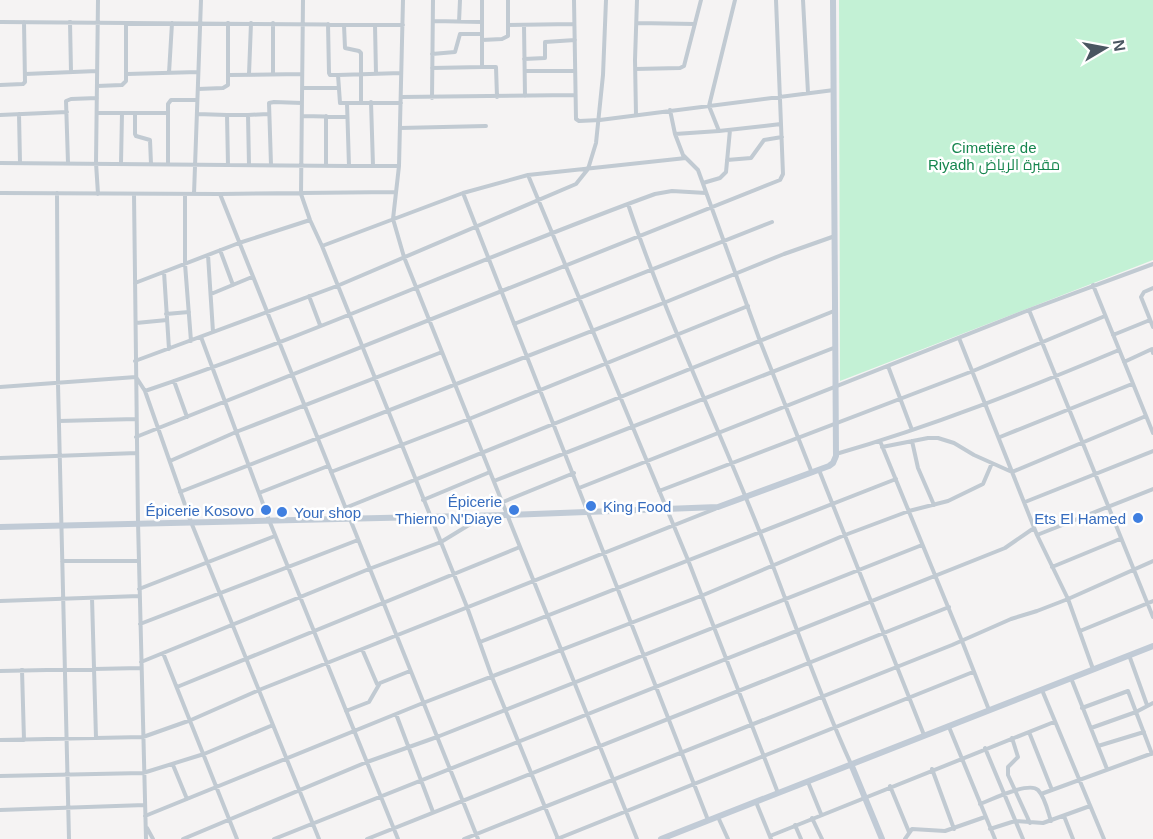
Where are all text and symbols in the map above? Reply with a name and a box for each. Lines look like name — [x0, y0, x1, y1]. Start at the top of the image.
north arrow — [1075, 18, 1135, 78]
text: N — [1110, 38, 1129, 53]
park label: Cimetière de Riyadh مقبرة الرياض — [928, 139, 1060, 175]
place label: Épicerie Thierno N'Diaye — [395, 493, 502, 527]
place label: King Food — [603, 498, 671, 515]
marker: King Food — [584, 499, 598, 513]
place label: Épicerie Kosovo — [146, 502, 254, 519]
marker: Épicerie Kosovo — [259, 503, 273, 517]
marker: Épicerie Thierno N'Diaye — [507, 503, 521, 517]
place label: Your shop — [294, 504, 361, 521]
marker: Your shop — [275, 505, 289, 519]
place label: Ets El Hamed — [1034, 510, 1126, 527]
marker: Ets El Hamed — [1131, 511, 1145, 525]

